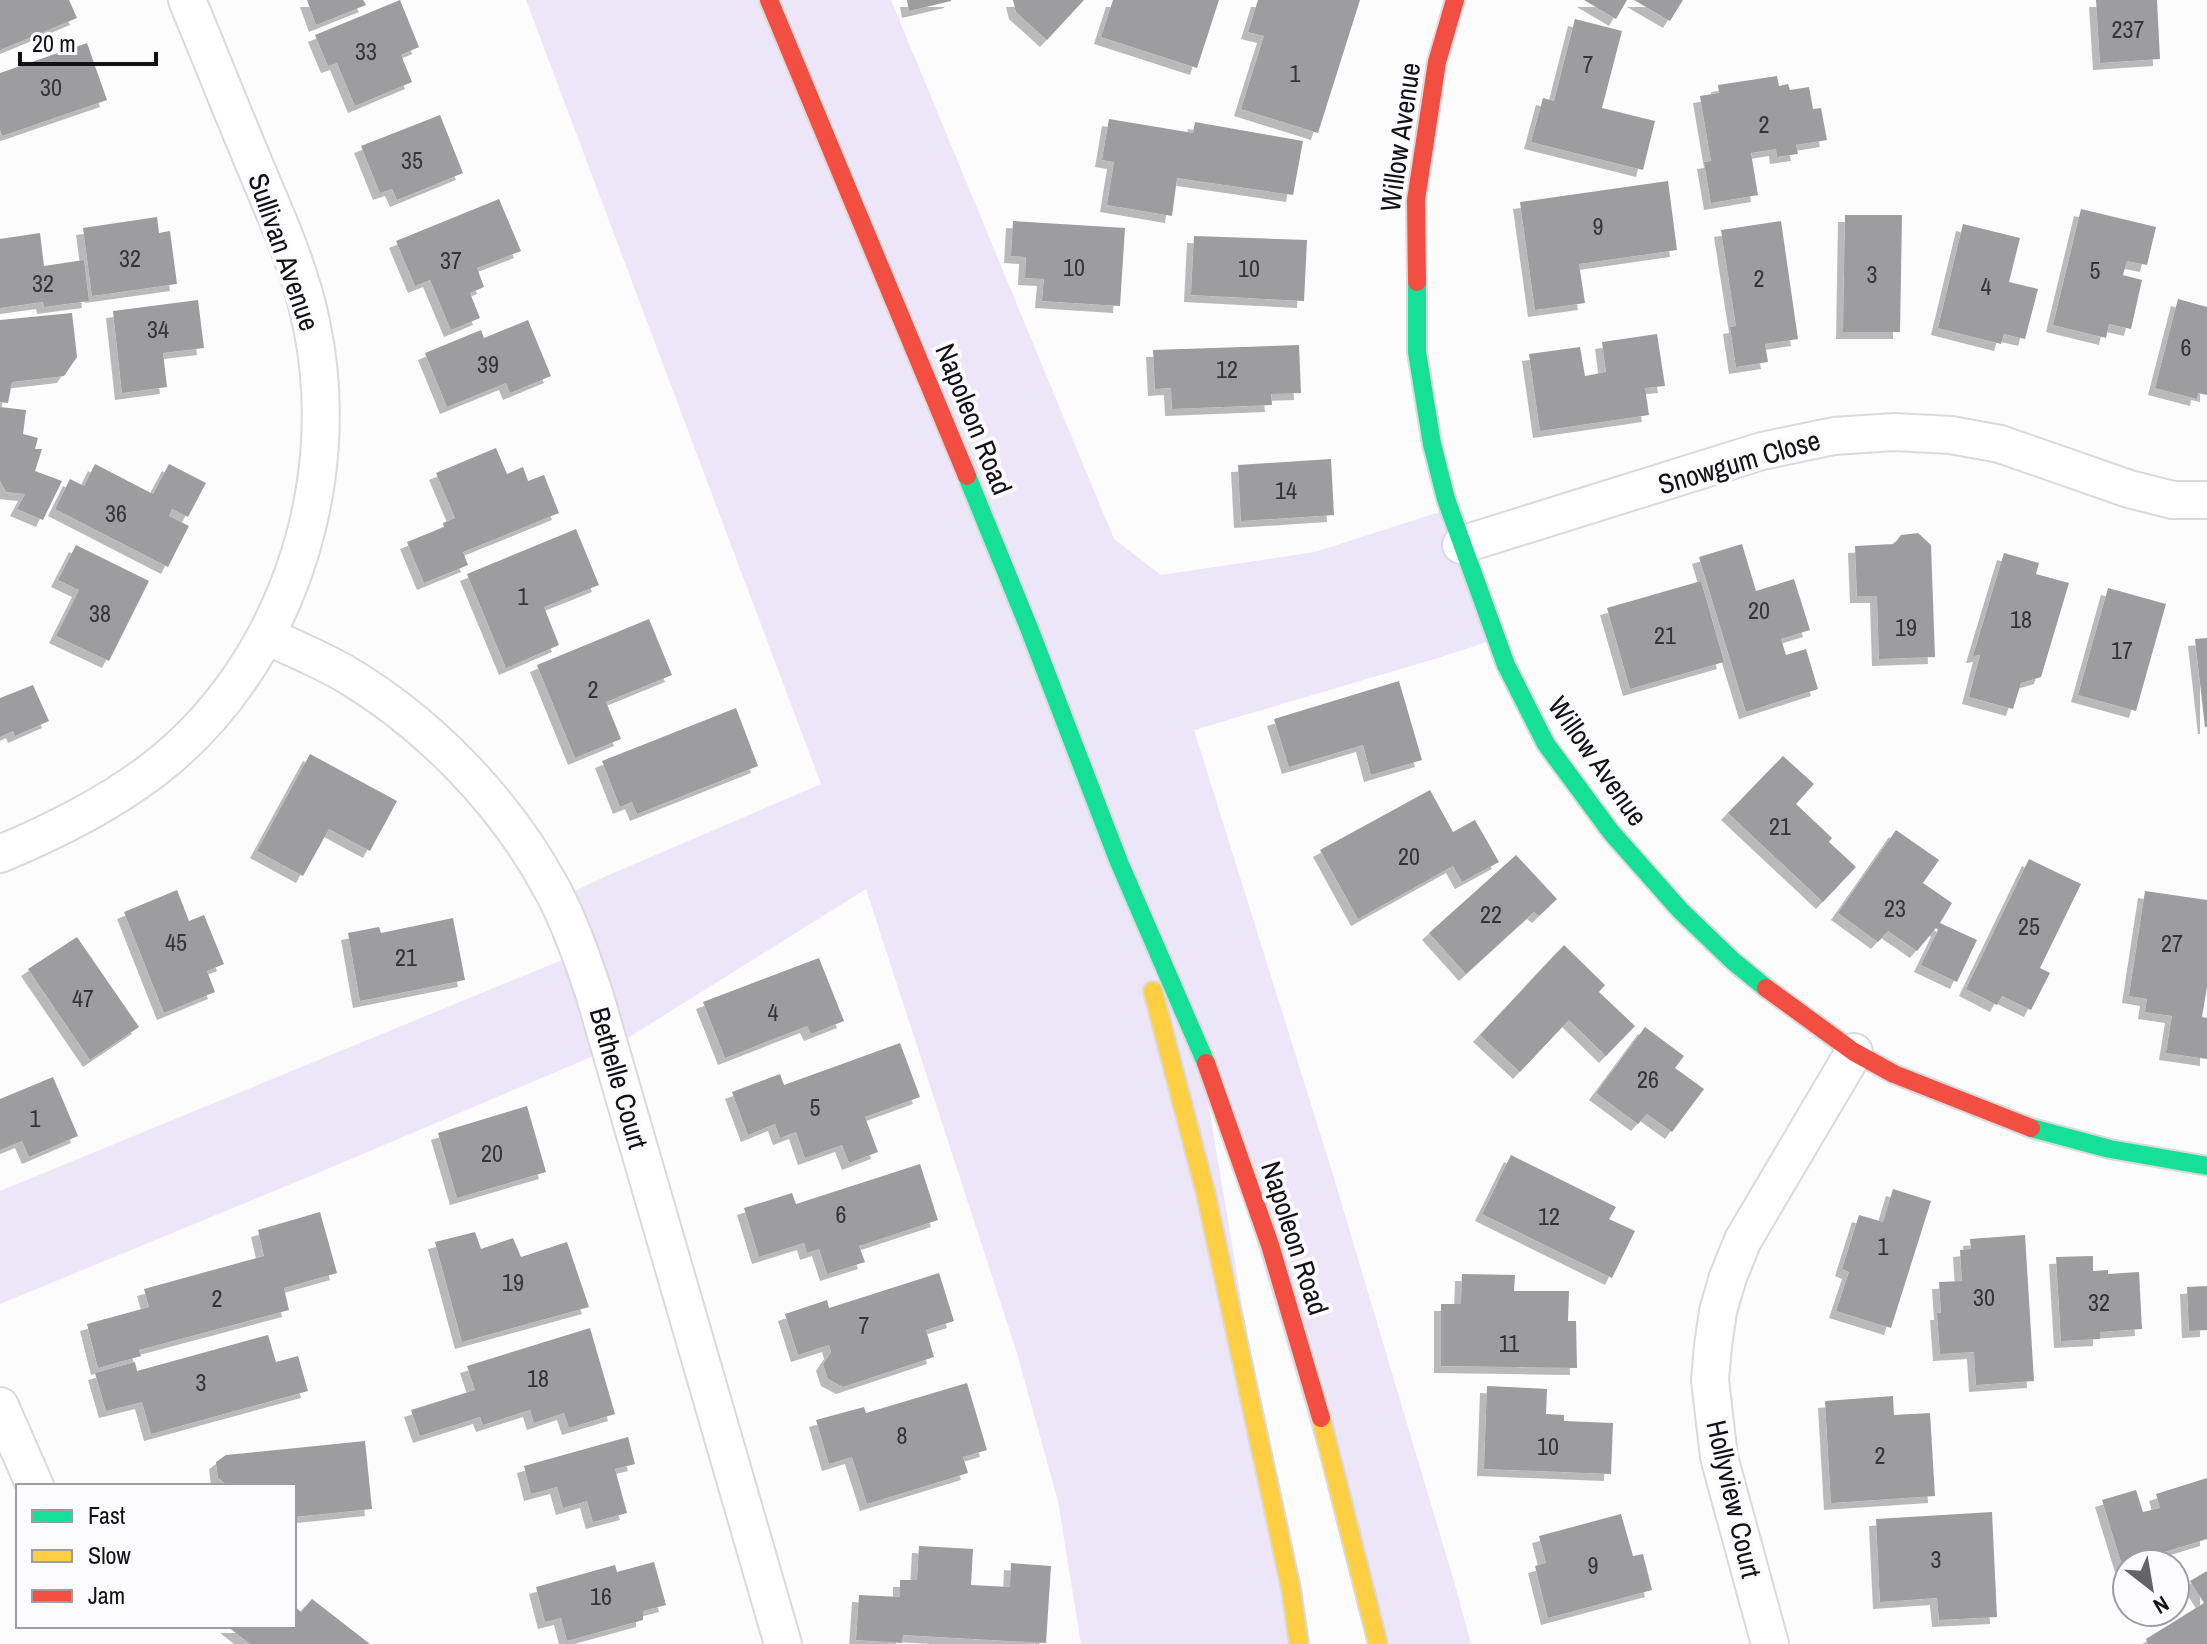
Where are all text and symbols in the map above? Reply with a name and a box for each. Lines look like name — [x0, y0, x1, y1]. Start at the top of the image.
house number: 237 — [2112, 13, 2144, 45]
scale bar — [20, 16, 156, 66]
text: 20 m — [32, 27, 76, 59]
house number: 33 — [355, 35, 377, 67]
house number: 7 — [1583, 48, 1594, 80]
house number: 1 — [1290, 57, 1301, 89]
street label: Willow Avenue — [1371, 60, 1429, 214]
house number: 30 — [40, 71, 62, 103]
house number: 2 — [1759, 108, 1769, 140]
house number: 35 — [401, 144, 423, 176]
street label: Sullivan Avenue — [239, 168, 329, 336]
house number: 9 — [1593, 210, 1603, 242]
house number: 32 — [119, 242, 141, 274]
house number: 37 — [440, 244, 462, 276]
house number: 10 — [1063, 251, 1085, 283]
house number: 10 — [1238, 252, 1260, 284]
house number: 5 — [2090, 254, 2101, 286]
house number: 3 — [1867, 258, 1877, 290]
house number: 2 — [1754, 262, 1764, 294]
house number: 32 — [32, 267, 54, 299]
house number: 4 — [1981, 270, 1992, 302]
house number: 34 — [147, 313, 169, 345]
house number: 6 — [2181, 331, 2191, 363]
street label: Napoleon Road — [926, 338, 1022, 500]
house number: 39 — [477, 348, 499, 380]
house number: 12 — [1216, 353, 1238, 385]
street label: Snowgum Close — [1653, 421, 1825, 503]
house number: 14 — [1275, 474, 1297, 506]
house number: 36 — [105, 497, 127, 529]
house number: 1 — [518, 580, 529, 612]
house number: 20 — [1748, 594, 1770, 626]
house number: 38 — [89, 597, 111, 629]
house number: 18 — [2010, 603, 2032, 635]
house number: 19 — [1895, 611, 1917, 643]
house number: 21 — [1654, 619, 1676, 651]
house number: 17 — [2111, 634, 2133, 666]
house number: 2 — [588, 673, 598, 705]
street label: Willow Avenue — [1539, 689, 1657, 833]
house number: 21 — [1769, 810, 1791, 842]
house number: 20 — [1398, 840, 1420, 872]
house number: 23 — [1884, 892, 1906, 924]
house number: 22 — [1480, 898, 1502, 930]
house number: 25 — [2018, 910, 2040, 942]
house number: 45 — [165, 926, 187, 958]
house number: 27 — [2161, 927, 2183, 959]
house number: 21 — [395, 941, 417, 973]
house number: 47 — [72, 982, 94, 1014]
house number: 4 — [768, 996, 779, 1028]
street label: Bethelle Court — [581, 1003, 657, 1153]
house number: 26 — [1637, 1063, 1659, 1095]
house number: 5 — [810, 1091, 821, 1123]
house number: 1 — [30, 1102, 41, 1134]
house number: 20 — [481, 1137, 503, 1169]
street label: Napoleon Road — [1252, 1156, 1338, 1320]
house number: 6 — [836, 1198, 846, 1230]
house number: 12 — [1538, 1200, 1560, 1232]
house number: 1 — [1878, 1230, 1889, 1262]
house number: 19 — [502, 1266, 524, 1298]
house number: 30 — [1973, 1281, 1995, 1313]
house number: 2 — [212, 1282, 222, 1314]
house number: 32 — [2088, 1286, 2110, 1318]
house number: 7 — [859, 1309, 870, 1341]
house number: 11 — [1499, 1327, 1519, 1359]
house number: 18 — [527, 1362, 549, 1394]
house number: 3 — [196, 1366, 206, 1398]
street label: Hollyview Court — [1697, 1416, 1771, 1582]
house number: 8 — [897, 1419, 907, 1451]
house number: 10 — [1537, 1430, 1559, 1462]
house number: 2 — [1875, 1439, 1885, 1471]
legend — [16, 1484, 296, 1628]
text: Fast — [88, 1499, 126, 1531]
text: Slow — [88, 1539, 131, 1571]
house number: 3 — [1931, 1543, 1941, 1575]
north arrow — [2111, 1548, 2191, 1628]
house number: 9 — [1588, 1549, 1598, 1581]
text: Jam — [88, 1579, 125, 1611]
house number: 16 — [590, 1580, 612, 1612]
text: N — [2148, 1589, 2175, 1621]

